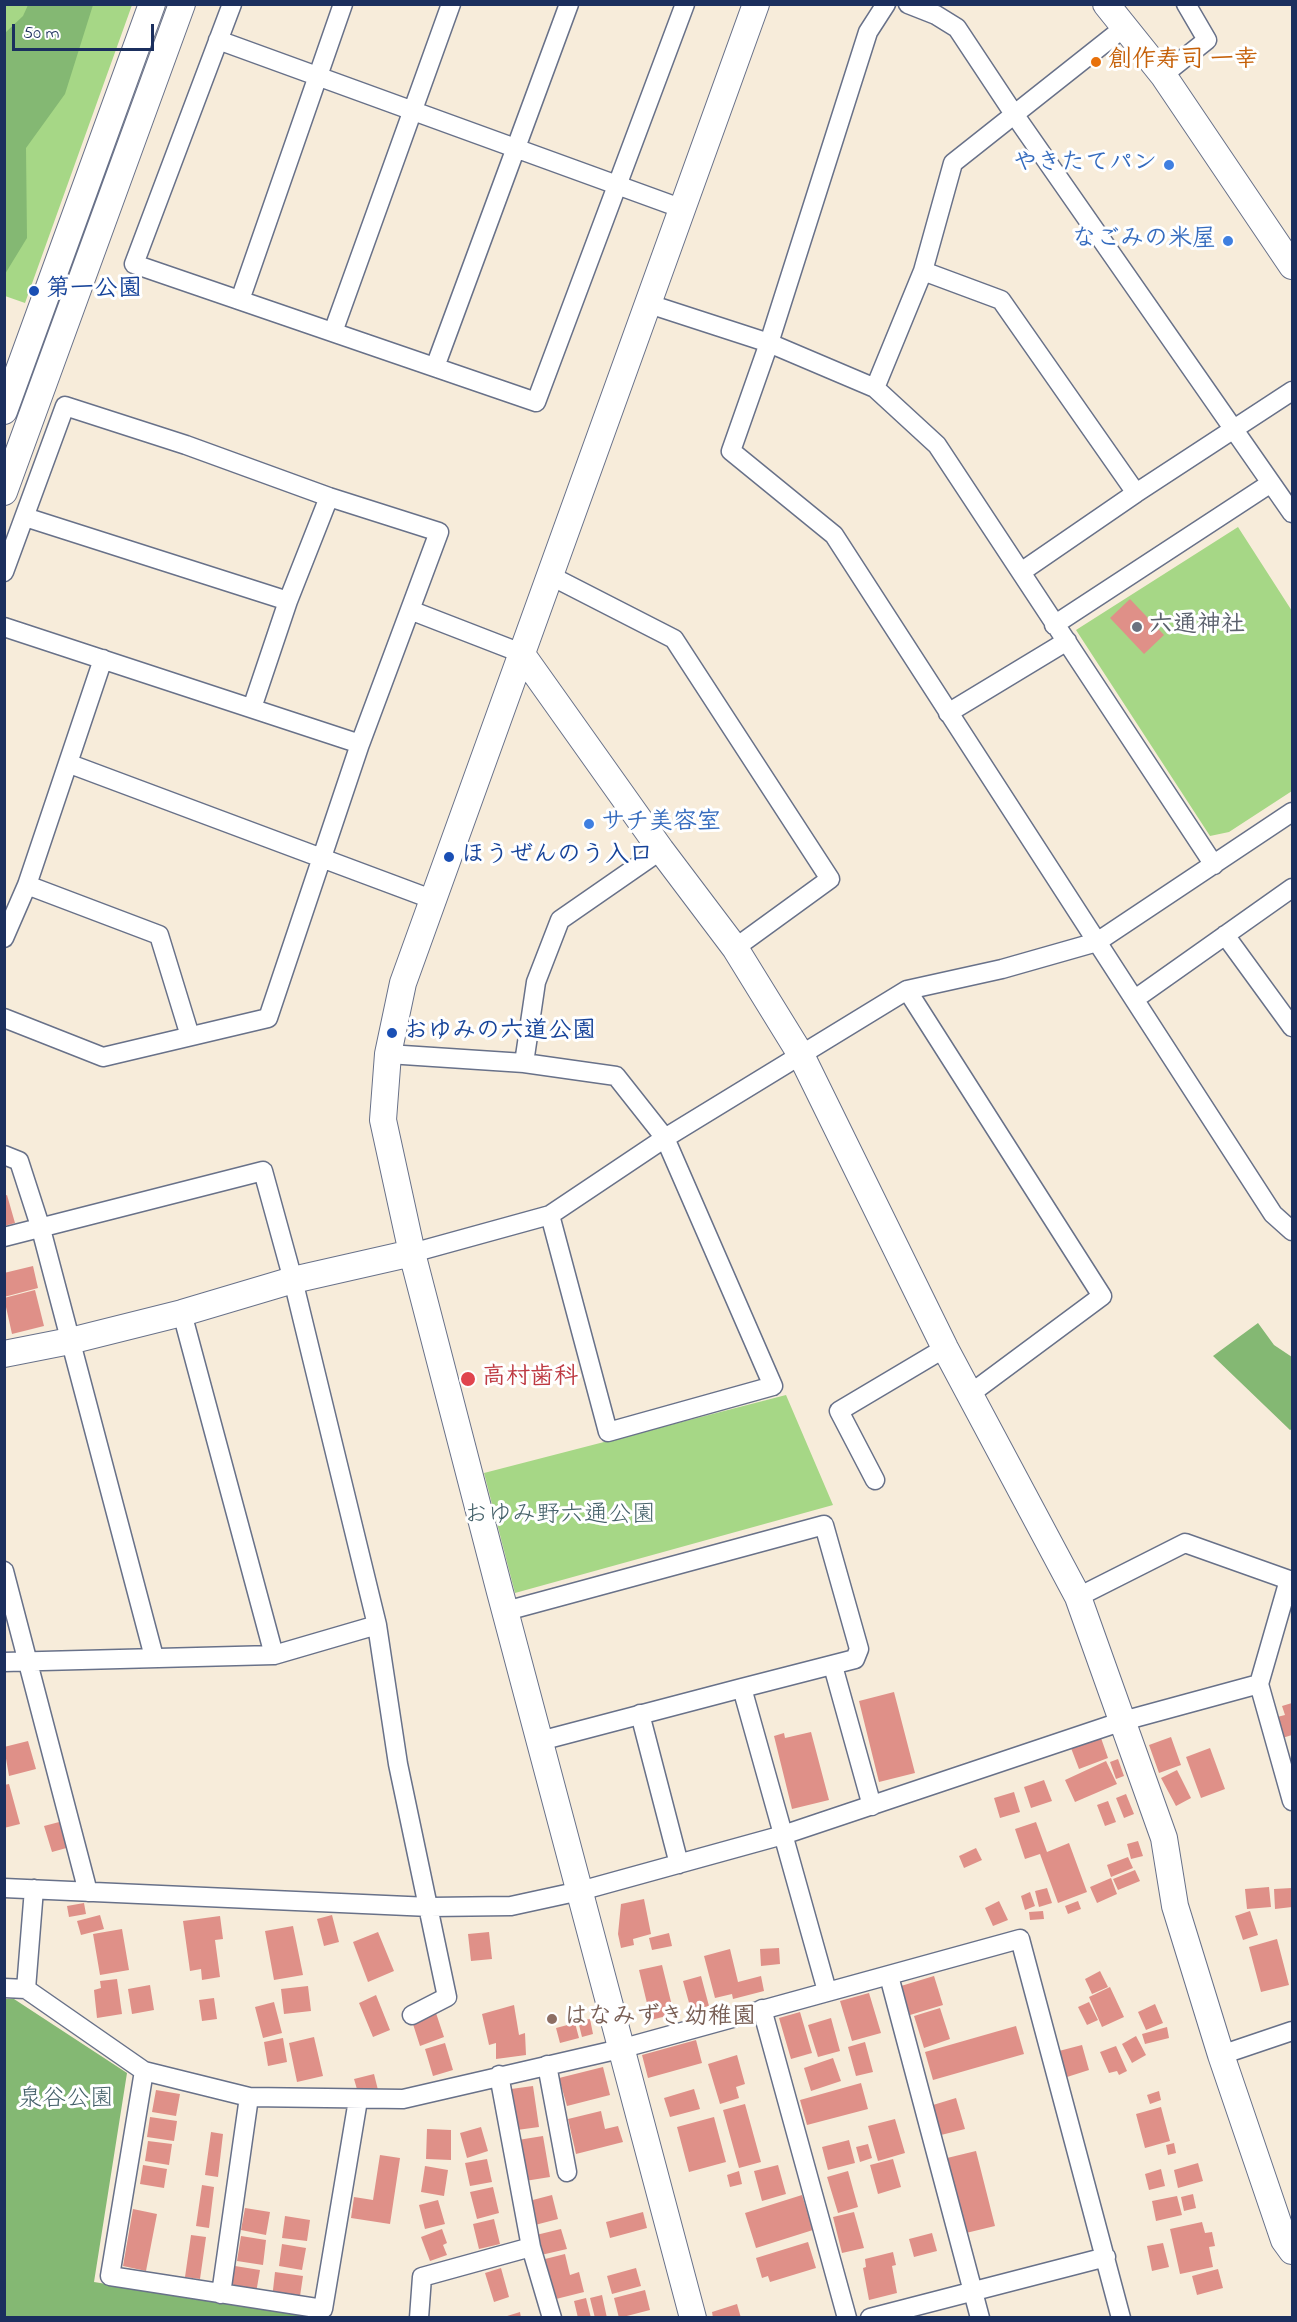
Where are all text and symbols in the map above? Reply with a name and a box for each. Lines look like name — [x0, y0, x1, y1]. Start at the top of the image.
scale bar — [15, 12, 158, 50]
text: 50 m — [23, 21, 60, 47]
place label: 創作寿司 一幸 — [1108, 48, 1258, 76]
marker: 創作寿司 一幸 — [1089, 55, 1103, 69]
place label: やきたてパン — [1013, 151, 1157, 179]
marker: やきたてパン — [1162, 158, 1176, 172]
place label: なごみの米屋 — [1072, 227, 1216, 255]
marker: なごみの米屋 — [1221, 234, 1235, 248]
place label: 第一公園 — [46, 277, 142, 305]
marker: 第一公園 — [27, 284, 41, 298]
place label: 六通神社 — [1149, 613, 1245, 641]
marker: 六通神社 — [1130, 620, 1144, 634]
place label: サチ美容室 — [601, 810, 721, 838]
marker: サチ美容室 — [582, 817, 596, 831]
place label: ほうぜんのう入口 — [461, 843, 653, 871]
marker: ほうぜんのう入口 — [442, 850, 456, 864]
place label: おゆみの六道公園 — [404, 1019, 596, 1047]
marker: おゆみの六道公園 — [385, 1026, 399, 1040]
place label: 高村歯科 — [482, 1365, 578, 1393]
marker: 高村歯科 — [459, 1370, 477, 1388]
park label: おゆみ野六通公園 — [464, 1503, 656, 1531]
place label: はなみずき幼稚園 — [564, 2005, 756, 2033]
marker: はなみずき幼稚園 — [545, 2012, 559, 2026]
park label: 泉谷公園 — [18, 2087, 114, 2115]

